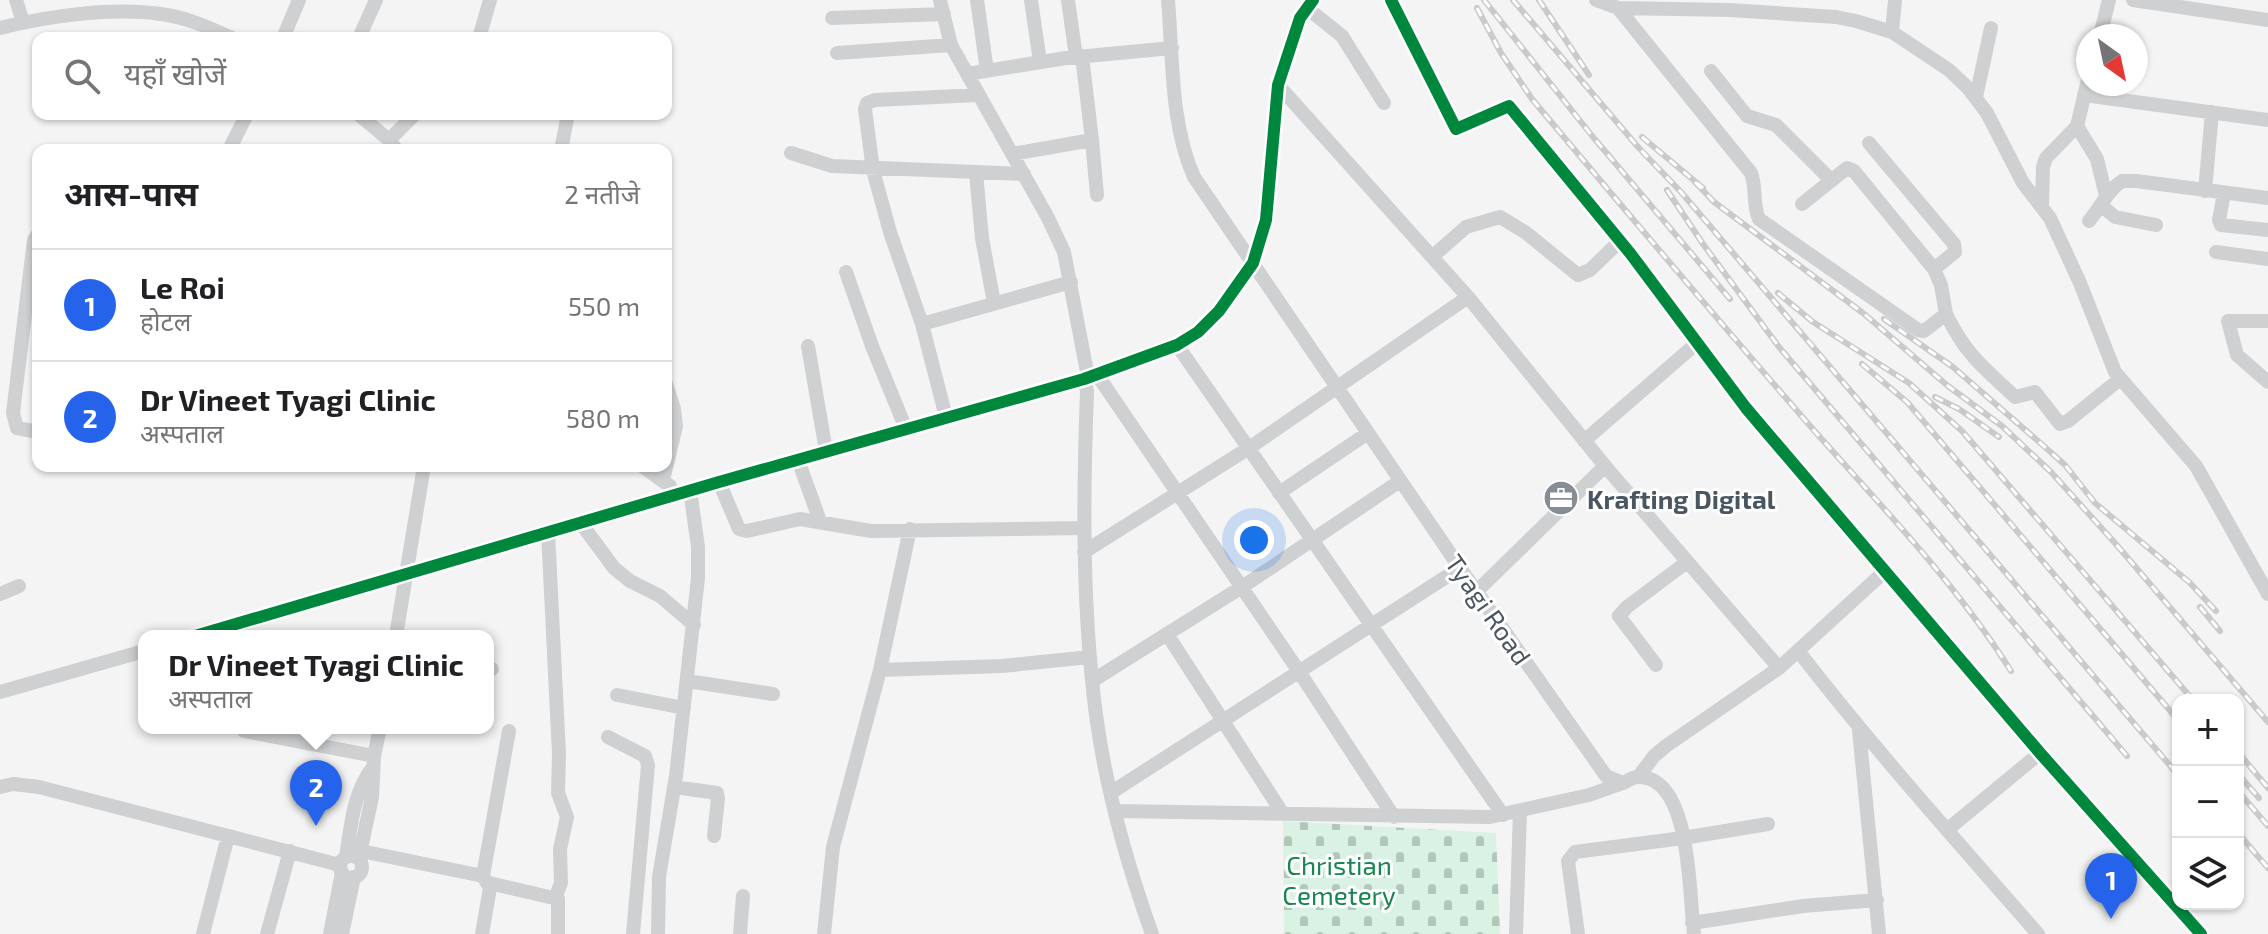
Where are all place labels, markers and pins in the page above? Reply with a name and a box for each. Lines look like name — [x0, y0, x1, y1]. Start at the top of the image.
office icon: Krafting Digital — [1542, 479, 1580, 517]
place label: Krafting Digital — [1587, 483, 1776, 514]
pin: 2 — [290, 760, 342, 826]
pin: 1 — [2085, 853, 2137, 919]

